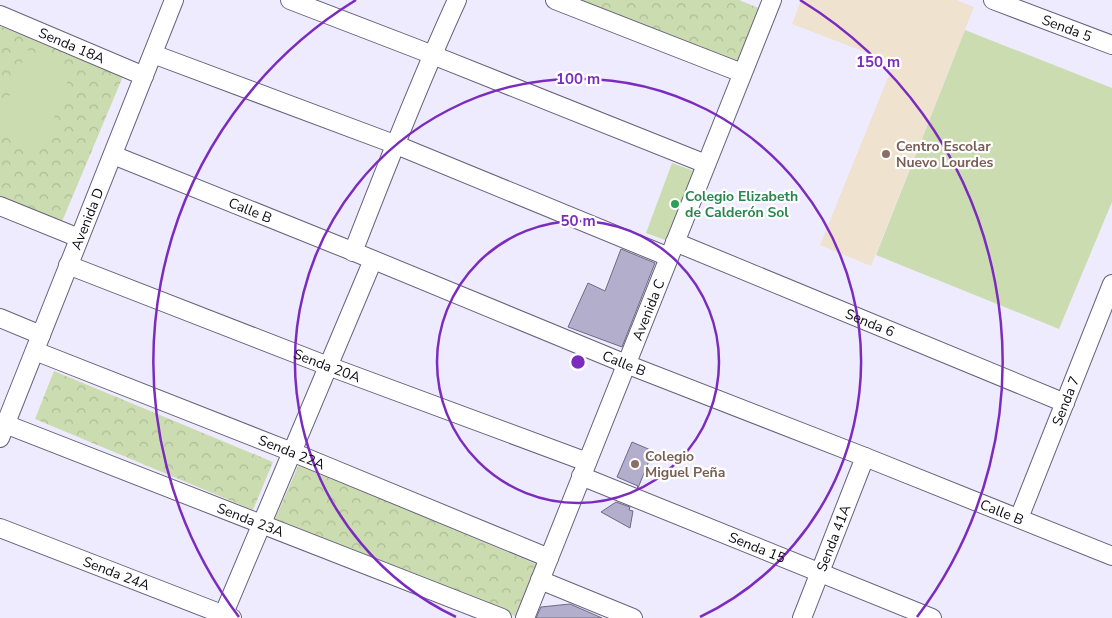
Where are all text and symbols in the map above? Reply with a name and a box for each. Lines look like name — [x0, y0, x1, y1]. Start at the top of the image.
street label: Senda 5 — [1039, 10, 1094, 46]
street label: Senda 18A — [36, 23, 108, 68]
text: 150 m — [856, 52, 900, 72]
text: 100 m — [556, 69, 600, 89]
place label: Centro Escolar Nuevo Lourdes — [896, 137, 993, 172]
marker: Centro Escolar Nuevo Lourdes — [880, 148, 892, 160]
street label: Avenida D — [66, 185, 108, 252]
place label: Colegio Elizabeth de Calderón Sol — [685, 187, 798, 222]
street label: Calle B — [226, 193, 275, 227]
marker: Colegio Elizabeth de Calderón Sol — [669, 198, 681, 210]
text: 50 m — [560, 211, 596, 231]
street label: Avenida C — [627, 276, 669, 343]
street label: Senda 6 — [843, 304, 898, 341]
street label: Senda 20A — [291, 344, 363, 387]
street label: Calle B — [600, 346, 649, 380]
centre of rings — [569, 353, 587, 371]
street label: Senda 7 — [1047, 373, 1084, 428]
street label: Senda 22A — [256, 430, 328, 474]
place label: Colegio Miguel Peña — [645, 447, 725, 482]
marker: Colegio Miguel Peña — [629, 458, 641, 470]
street label: Calle B — [977, 495, 1027, 529]
street label: Senda 23A — [214, 498, 287, 541]
street label: Senda 41A — [812, 502, 855, 574]
street label: Senda 15 — [726, 527, 789, 567]
street label: Senda 24A — [80, 552, 153, 595]

